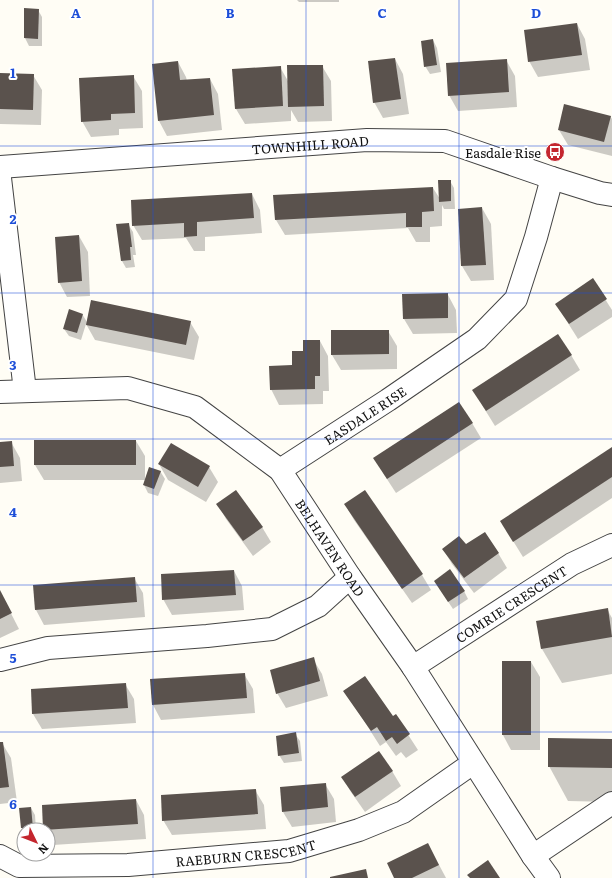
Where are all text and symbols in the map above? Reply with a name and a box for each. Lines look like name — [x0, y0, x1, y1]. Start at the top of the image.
text: A — [71, 3, 81, 22]
text: B — [226, 3, 235, 22]
text: C — [377, 3, 387, 22]
text: D — [531, 3, 541, 22]
text: 1 — [10, 63, 16, 82]
street label: TOWNHILL ROAD — [251, 130, 369, 158]
bus stop icon: Easdale Rise — [544, 141, 566, 163]
place label: Easdale Rise — [465, 143, 541, 162]
text: 2 — [10, 209, 17, 228]
text: 3 — [9, 355, 17, 374]
street label: EASDALE RISE — [320, 381, 409, 449]
street label: BELHAVEN ROAD — [292, 495, 370, 600]
text: 4 — [9, 502, 17, 521]
street label: COMRIE CRESCENT — [452, 560, 571, 647]
text: 5 — [9, 648, 17, 667]
text: 6 — [9, 794, 17, 813]
north arrow — [16, 822, 56, 862]
street label: RAEBURN CRESCENT — [175, 834, 319, 870]
text: N — [35, 841, 53, 858]

